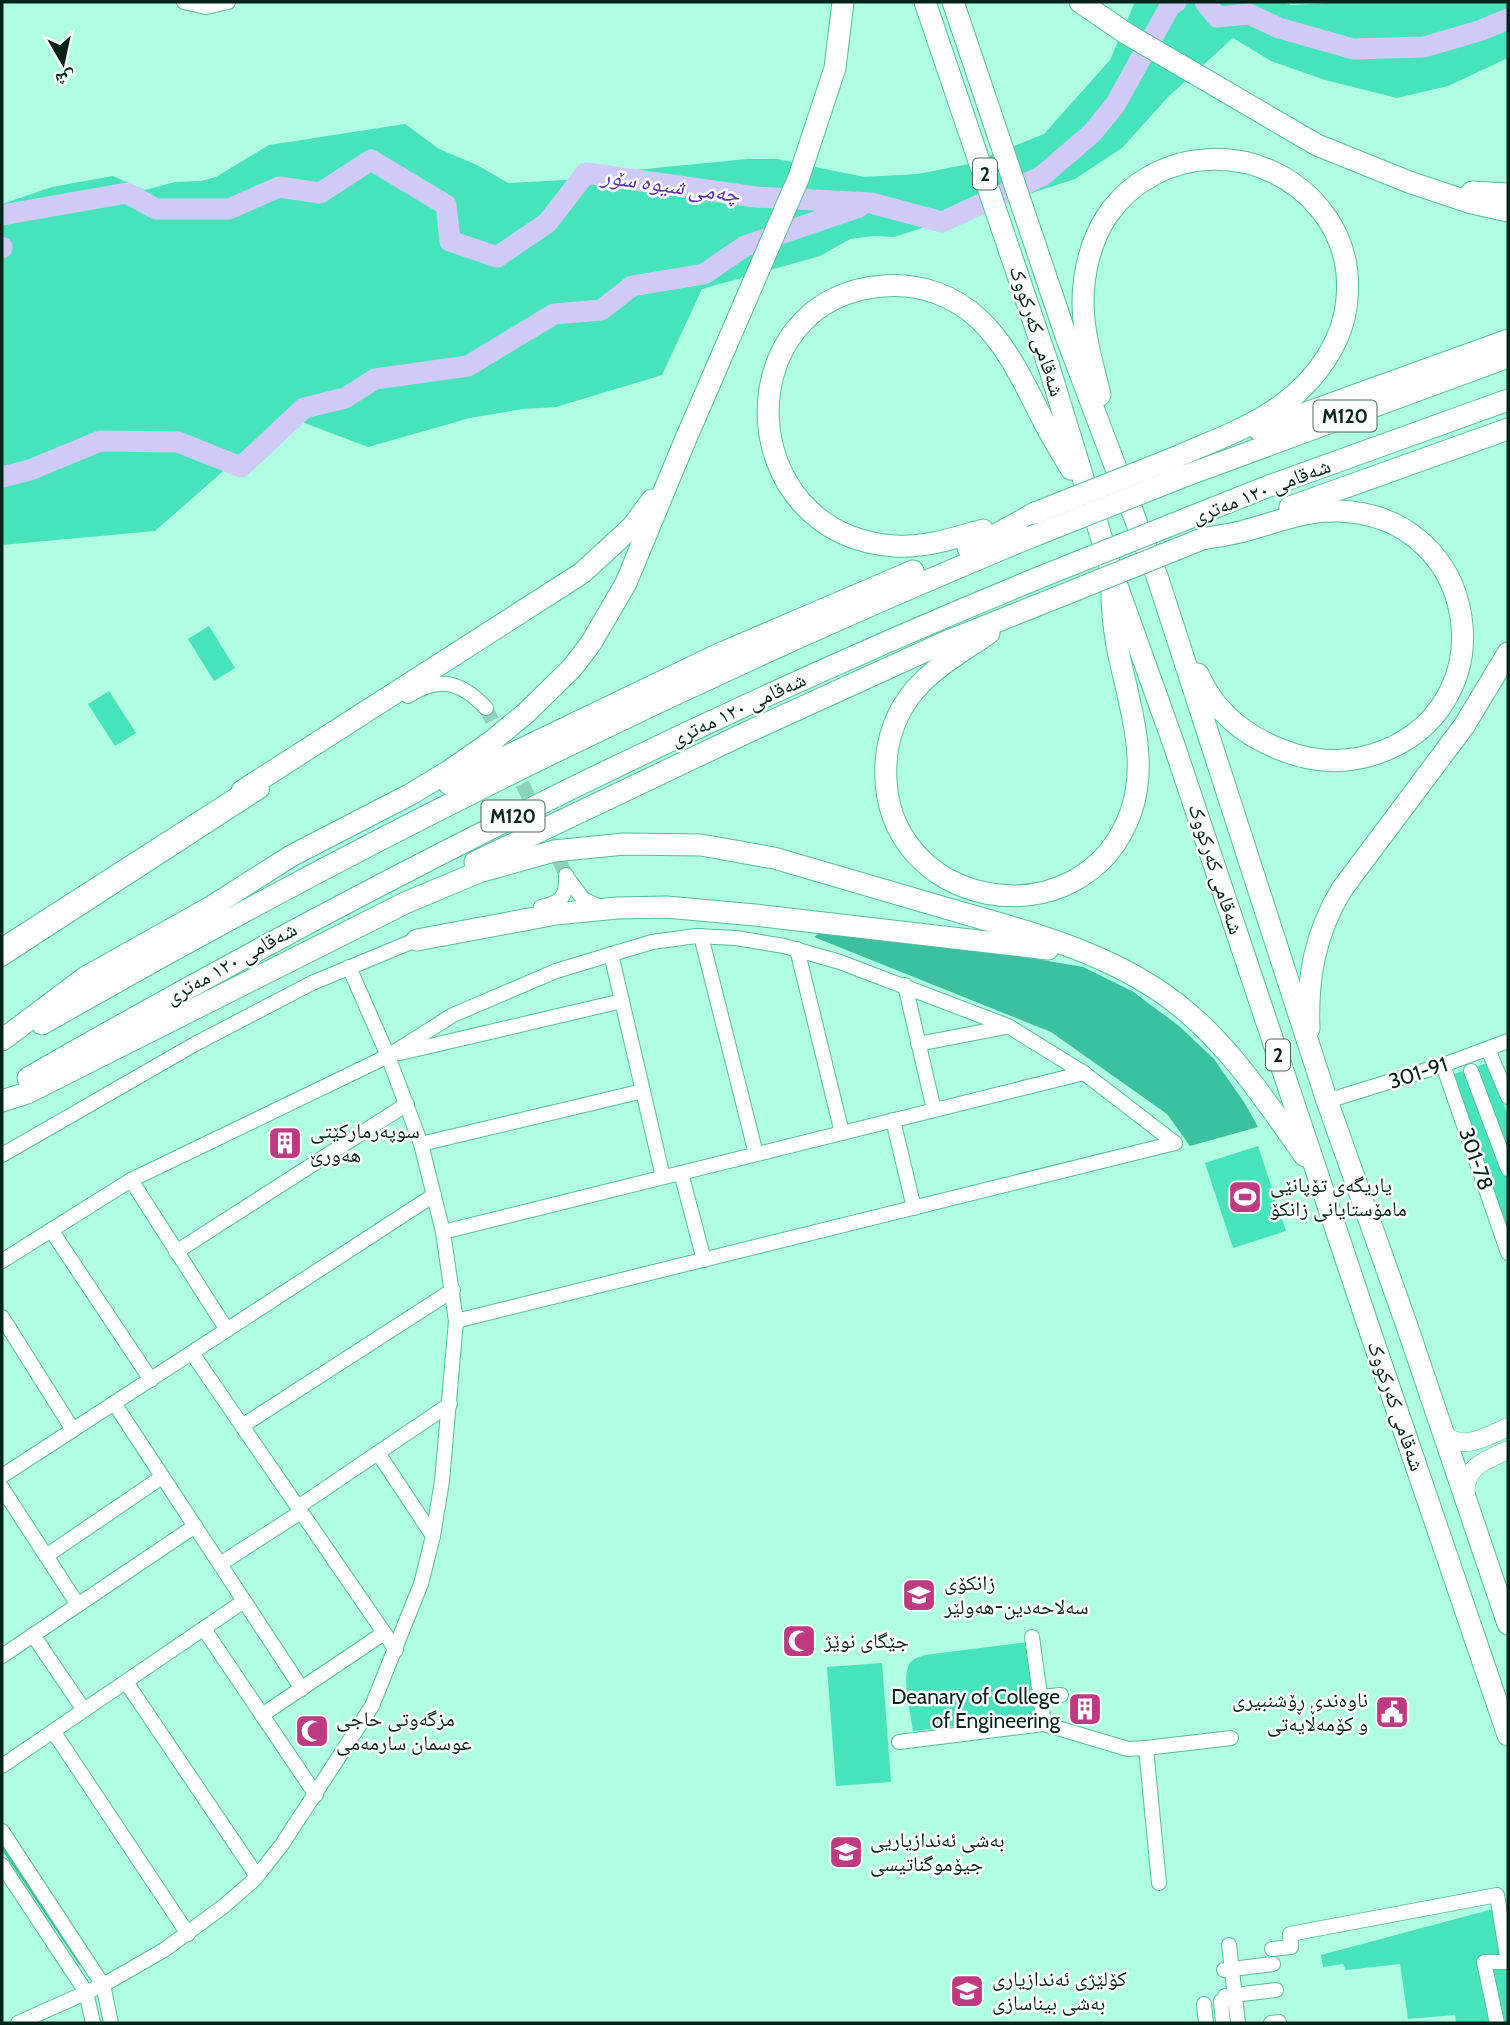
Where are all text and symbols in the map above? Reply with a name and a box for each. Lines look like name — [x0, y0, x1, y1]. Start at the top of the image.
north arrow — [28, 28, 98, 98]
text: ش — [54, 66, 77, 92]
road number: 2 — [973, 158, 997, 190]
water label: چەمی شیوە سۆر — [598, 161, 742, 209]
street label: شەقامی کەرکووک — [1004, 262, 1070, 400]
road number: M120 — [1314, 400, 1376, 432]
street label: شەقامی ١٢٠ مەتری — [1188, 453, 1334, 529]
street label: شەقامی ١٢٠ مەتری — [666, 666, 810, 752]
road number: M120 — [482, 800, 544, 832]
street label: شەقامی کەرکووک — [1183, 800, 1249, 938]
street label: شەقامی ١٢٠ مەتری — [160, 916, 302, 1010]
road number: 2 — [1266, 1040, 1290, 1070]
street label: 301-91 — [1385, 1051, 1450, 1094]
place label: سوپەرمارکێتی هەورێ — [310, 1118, 420, 1167]
building icon: سوپەرمارکێتی هەورێ — [266, 1124, 304, 1162]
street label: 301-78 — [1454, 1124, 1499, 1193]
place label: یاریگەی تۆپانێی مامۆستایانی زانکۆ — [1270, 1172, 1407, 1222]
sports icon: یاریگەی تۆپانێی مامۆستایانی زانکۆ — [1226, 1178, 1264, 1216]
street label: شەقامی کەرکووک — [1362, 1337, 1430, 1475]
place label: زانکۆی سەلاحەدین-هەولێر — [943, 1570, 1089, 1620]
school or university icon: زانکۆی سەلاحەدین-هەولێر — [900, 1576, 938, 1614]
mosque icon: جێگای نوێژ — [780, 1622, 818, 1660]
place label: جێگای نوێژ — [823, 1628, 909, 1653]
place label: Deanary of College of Engineering — [891, 1684, 1061, 1733]
place label: ناوەندی ڕۆشنبیری و کۆمەڵایەتی — [1232, 1687, 1368, 1737]
building icon: Deanary of College of Engineering — [1066, 1690, 1104, 1728]
public building icon: ناوەندی ڕۆشنبیری و کۆمەڵایەتی — [1373, 1693, 1411, 1731]
place label: مزگەوتی حاجی عوسمان سارمەمی — [336, 1706, 472, 1756]
mosque icon: مزگەوتی حاجی عوسمان سارمەمی — [293, 1712, 331, 1750]
place label: بەشی ئەندازیاریی جیۆموگناتیسی — [870, 1827, 1005, 1877]
school or university icon: بەشی ئەندازیاریی جیۆموگناتیسی — [827, 1833, 865, 1871]
place label: کۆلێژی ئەندازیاری بەشی بیناسازی — [992, 1966, 1127, 2016]
school or university icon: کۆلێژی ئەندازیاری بەشی بیناسازی — [948, 1972, 986, 2010]

